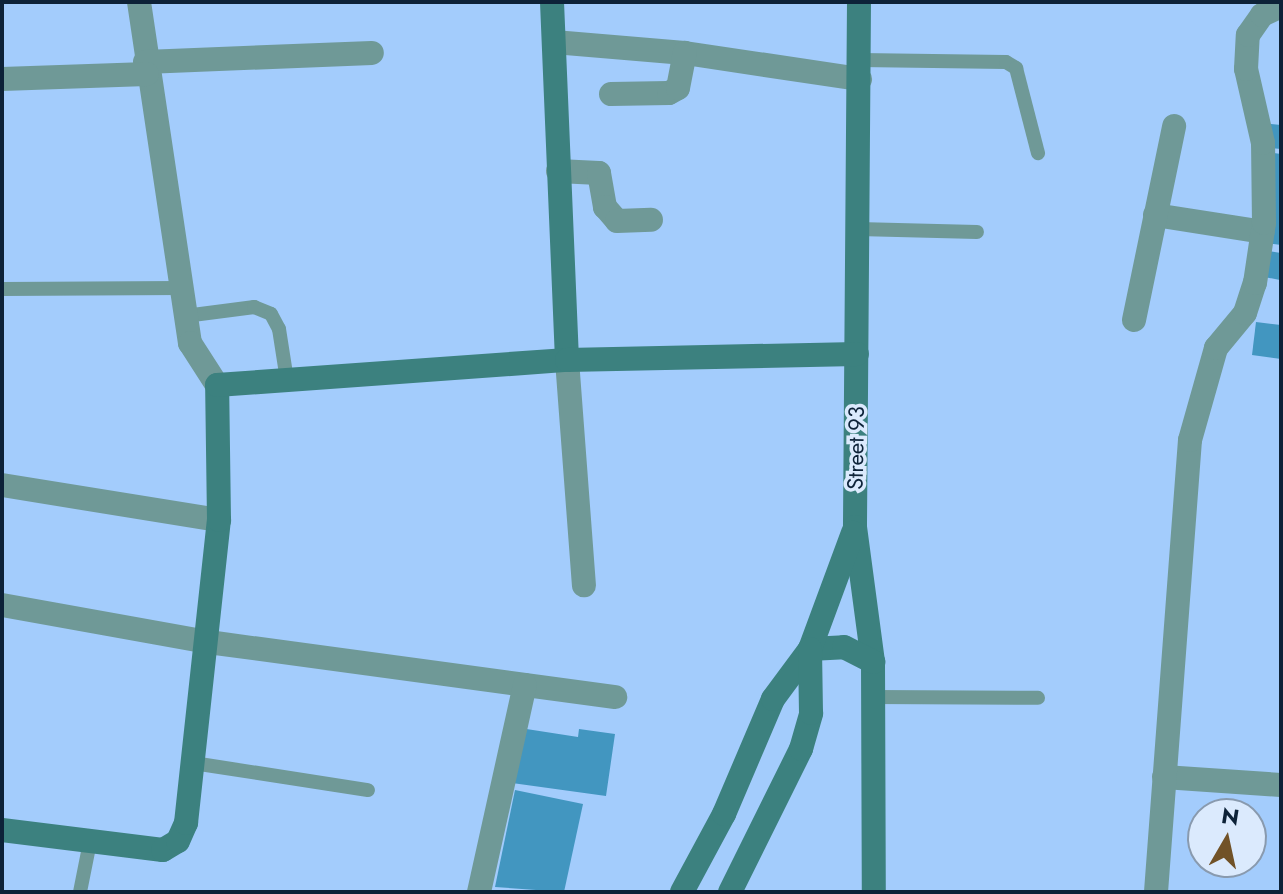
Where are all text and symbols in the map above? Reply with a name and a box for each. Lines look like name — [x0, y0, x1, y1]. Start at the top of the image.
street label: Street 93 — [842, 406, 870, 490]
north arrow — [1187, 798, 1267, 878]
text: N — [1219, 799, 1242, 833]

